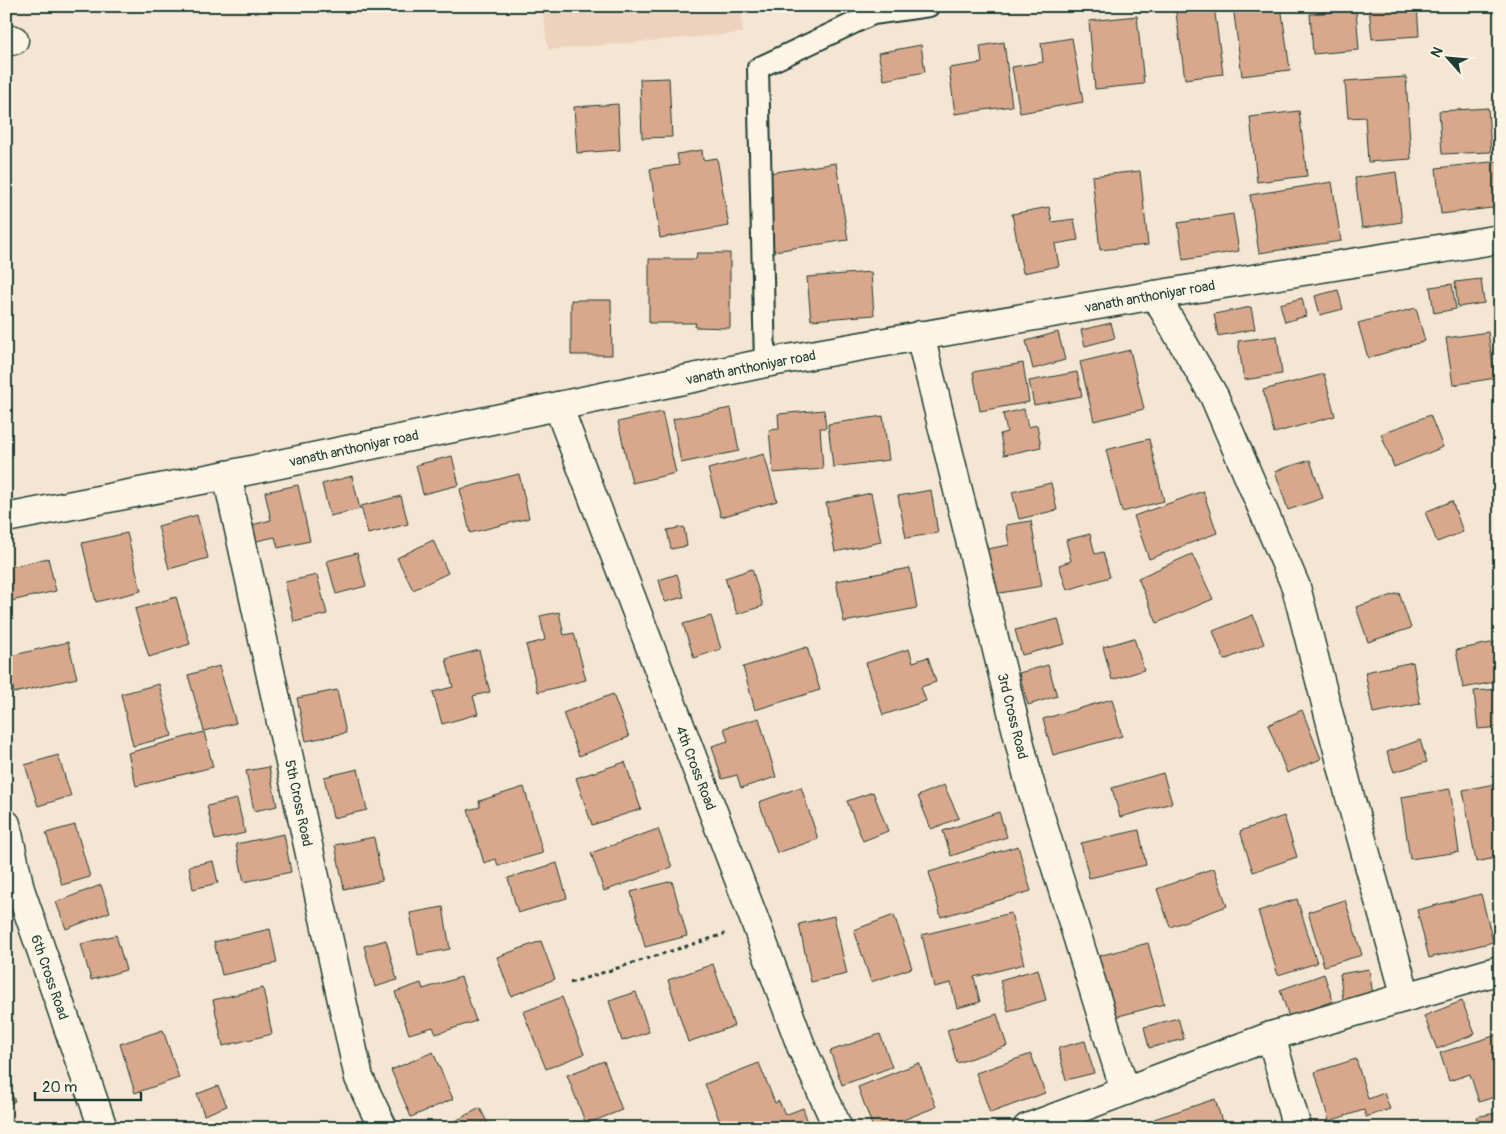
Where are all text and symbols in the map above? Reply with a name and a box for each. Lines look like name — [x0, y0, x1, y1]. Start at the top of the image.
north arrow — [1424, 32, 1474, 82]
text: N — [1427, 44, 1447, 60]
street label: vanath anthoniyar road — [1083, 277, 1217, 316]
street label: vanath anthoniyar road — [684, 347, 817, 389]
street label: vanath anthoniyar road — [287, 426, 420, 471]
street label: 3rd Cross Road — [994, 671, 1031, 761]
street label: 4th Cross Road — [672, 724, 719, 813]
street label: 5th Cross Road — [281, 758, 316, 848]
street label: 6th Cross Road — [27, 932, 72, 1022]
scale bar — [35, 1069, 141, 1101]
text: 20 m — [42, 1078, 77, 1097]

